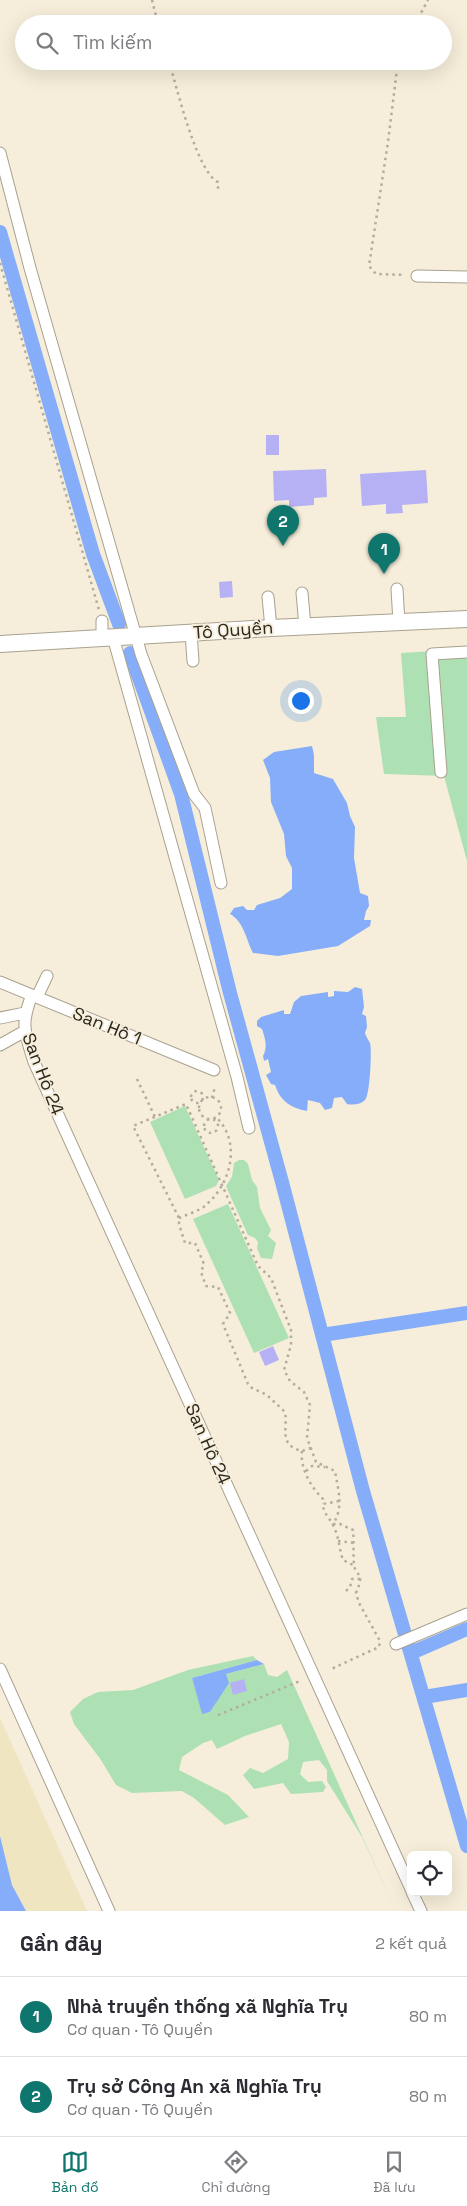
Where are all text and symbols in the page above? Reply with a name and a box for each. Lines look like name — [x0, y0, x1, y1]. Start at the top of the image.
search box — [15, 15, 452, 70]
icon: search — [33, 29, 61, 57]
text: Tìm kiếm — [73, 30, 152, 55]
pin: 2 — [267, 505, 299, 546]
pin: 1 — [368, 533, 400, 574]
street label: Tô Quyền — [192, 615, 274, 644]
your location — [288, 688, 314, 714]
street label: San Hô 1 — [69, 1001, 145, 1050]
street label: San Hô 24 — [17, 1029, 70, 1118]
street label: San Hô 24 — [180, 1400, 236, 1488]
map controls — [407, 1851, 452, 1896]
button: locate — [407, 1851, 452, 1896]
text: Gần đây — [20, 1930, 103, 1957]
text: 2 kết quả — [375, 1933, 447, 1954]
text: Nhà truyền thống xã Nghĩa Trụ — [67, 1994, 348, 2019]
text: 1 — [32, 2006, 40, 2027]
text: 80 m — [409, 2006, 447, 2027]
text: Cơ quan · Tô Quyền — [67, 2019, 213, 2040]
text: Trụ sở Công An xã Nghĩa Trụ — [67, 2074, 322, 2099]
text: 2 — [31, 2086, 41, 2107]
text: 80 m — [409, 2086, 447, 2107]
text: Cơ quan · Tô Quyền — [67, 2099, 213, 2120]
tab: Bản đồ — [51, 2148, 99, 2196]
tab: Chỉ đường — [202, 2148, 270, 2196]
tab: Đã lưu — [373, 2148, 416, 2196]

